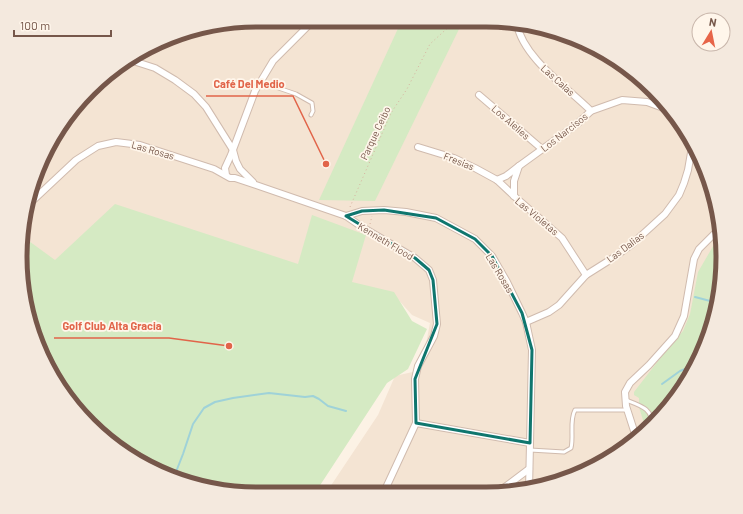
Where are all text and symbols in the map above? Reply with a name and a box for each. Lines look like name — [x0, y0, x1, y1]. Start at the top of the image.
scale bar — [14, 12, 111, 38]
north arrow — [691, 12, 731, 52]
text: N — [708, 15, 718, 29]
text: 100 m — [20, 18, 50, 32]
street label: Las Calas — [539, 62, 577, 98]
callout: Café Del Medio — [206, 73, 293, 96]
text: Café Del Medio — [213, 77, 285, 90]
street label: Los Alelies — [489, 102, 533, 142]
street label: Parque Ceibo — [357, 104, 393, 162]
street label: Los Narcisos — [538, 110, 590, 154]
street label: Las Rosas — [130, 138, 176, 162]
street label: Fresias — [442, 150, 476, 173]
street label: Las Violetas — [513, 194, 561, 238]
street label: Kenneth Flood — [356, 220, 416, 262]
street label: Las Dalias — [604, 229, 646, 265]
street label: Las Rosas — [484, 251, 517, 295]
callout: Golf Club Alta Gracia — [54, 315, 169, 338]
text: Golf Club Alta Gracia — [62, 319, 162, 332]

